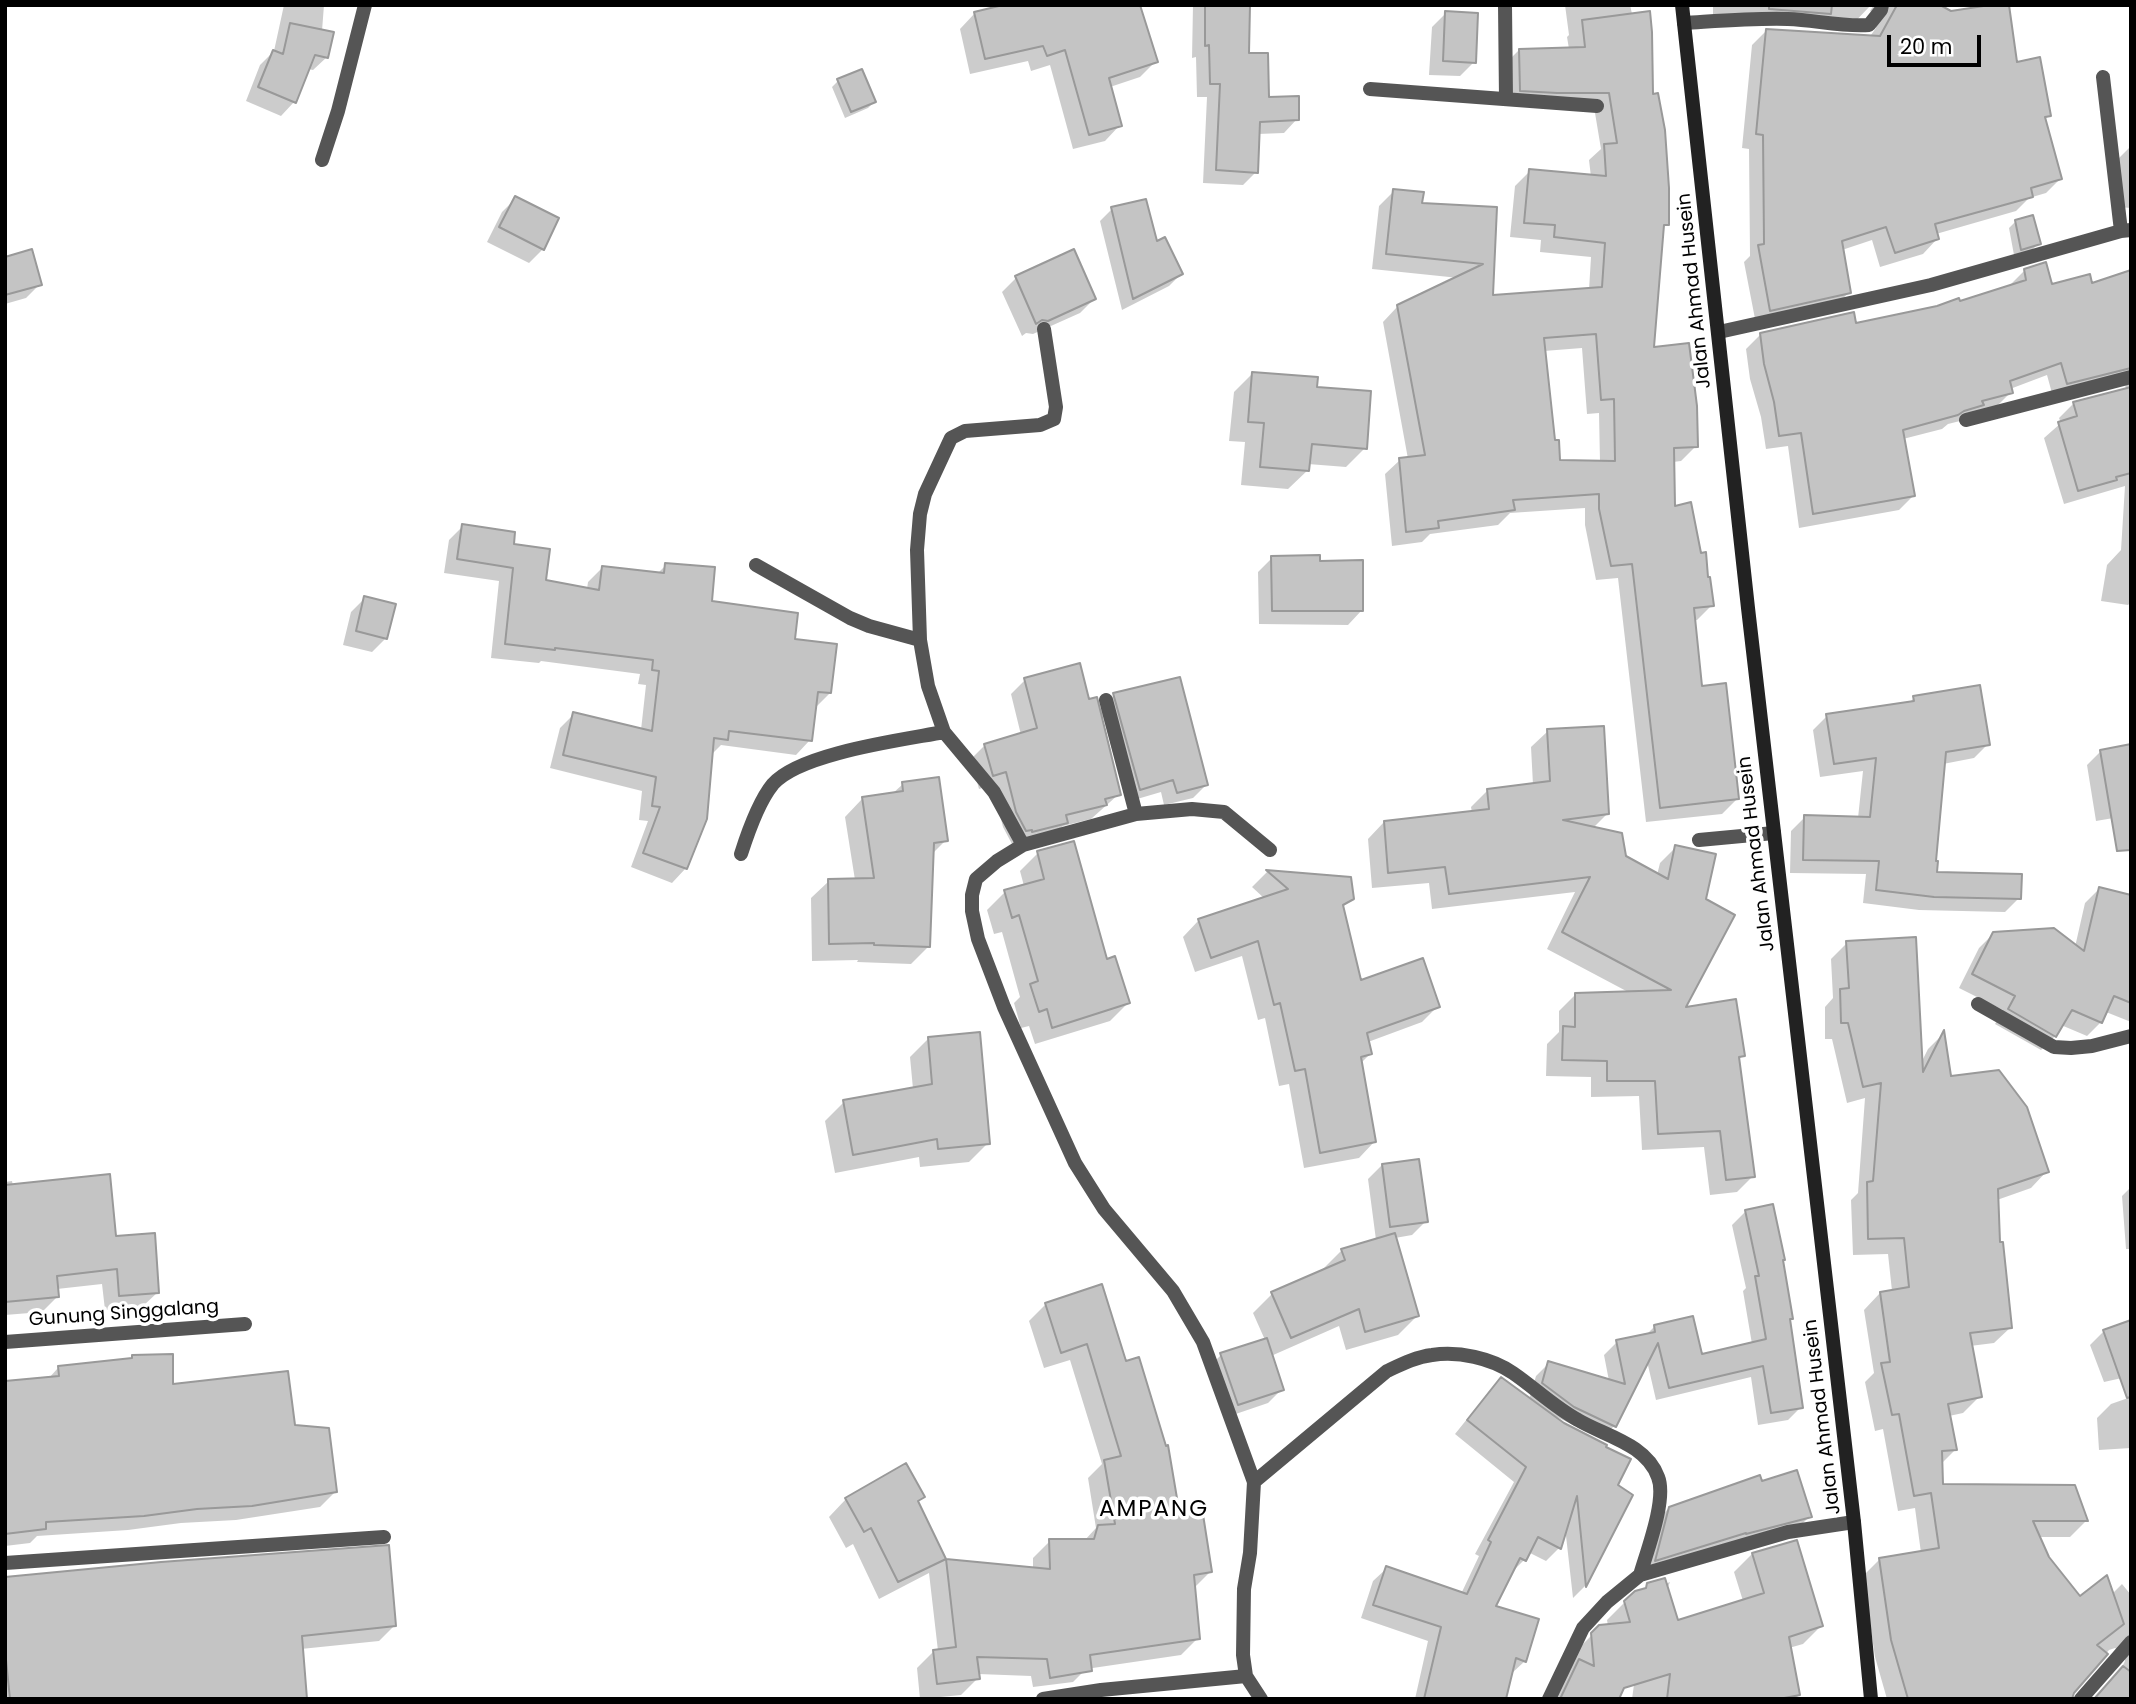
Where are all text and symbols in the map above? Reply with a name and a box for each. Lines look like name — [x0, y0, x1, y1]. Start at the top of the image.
scale bar — [1891, 21, 1986, 65]
text: 20 m — [1900, 32, 1953, 61]
street label: Jalan Ahmad Husein — [1673, 192, 1717, 390]
street label: Jalan Ahmad Husein — [1734, 755, 1780, 953]
street label: Gunung Singgalang — [28, 1296, 220, 1332]
street label: Jalan Ahmad Husein — [1800, 1318, 1846, 1516]
district label: AMPANG — [1100, 1496, 1208, 1524]

